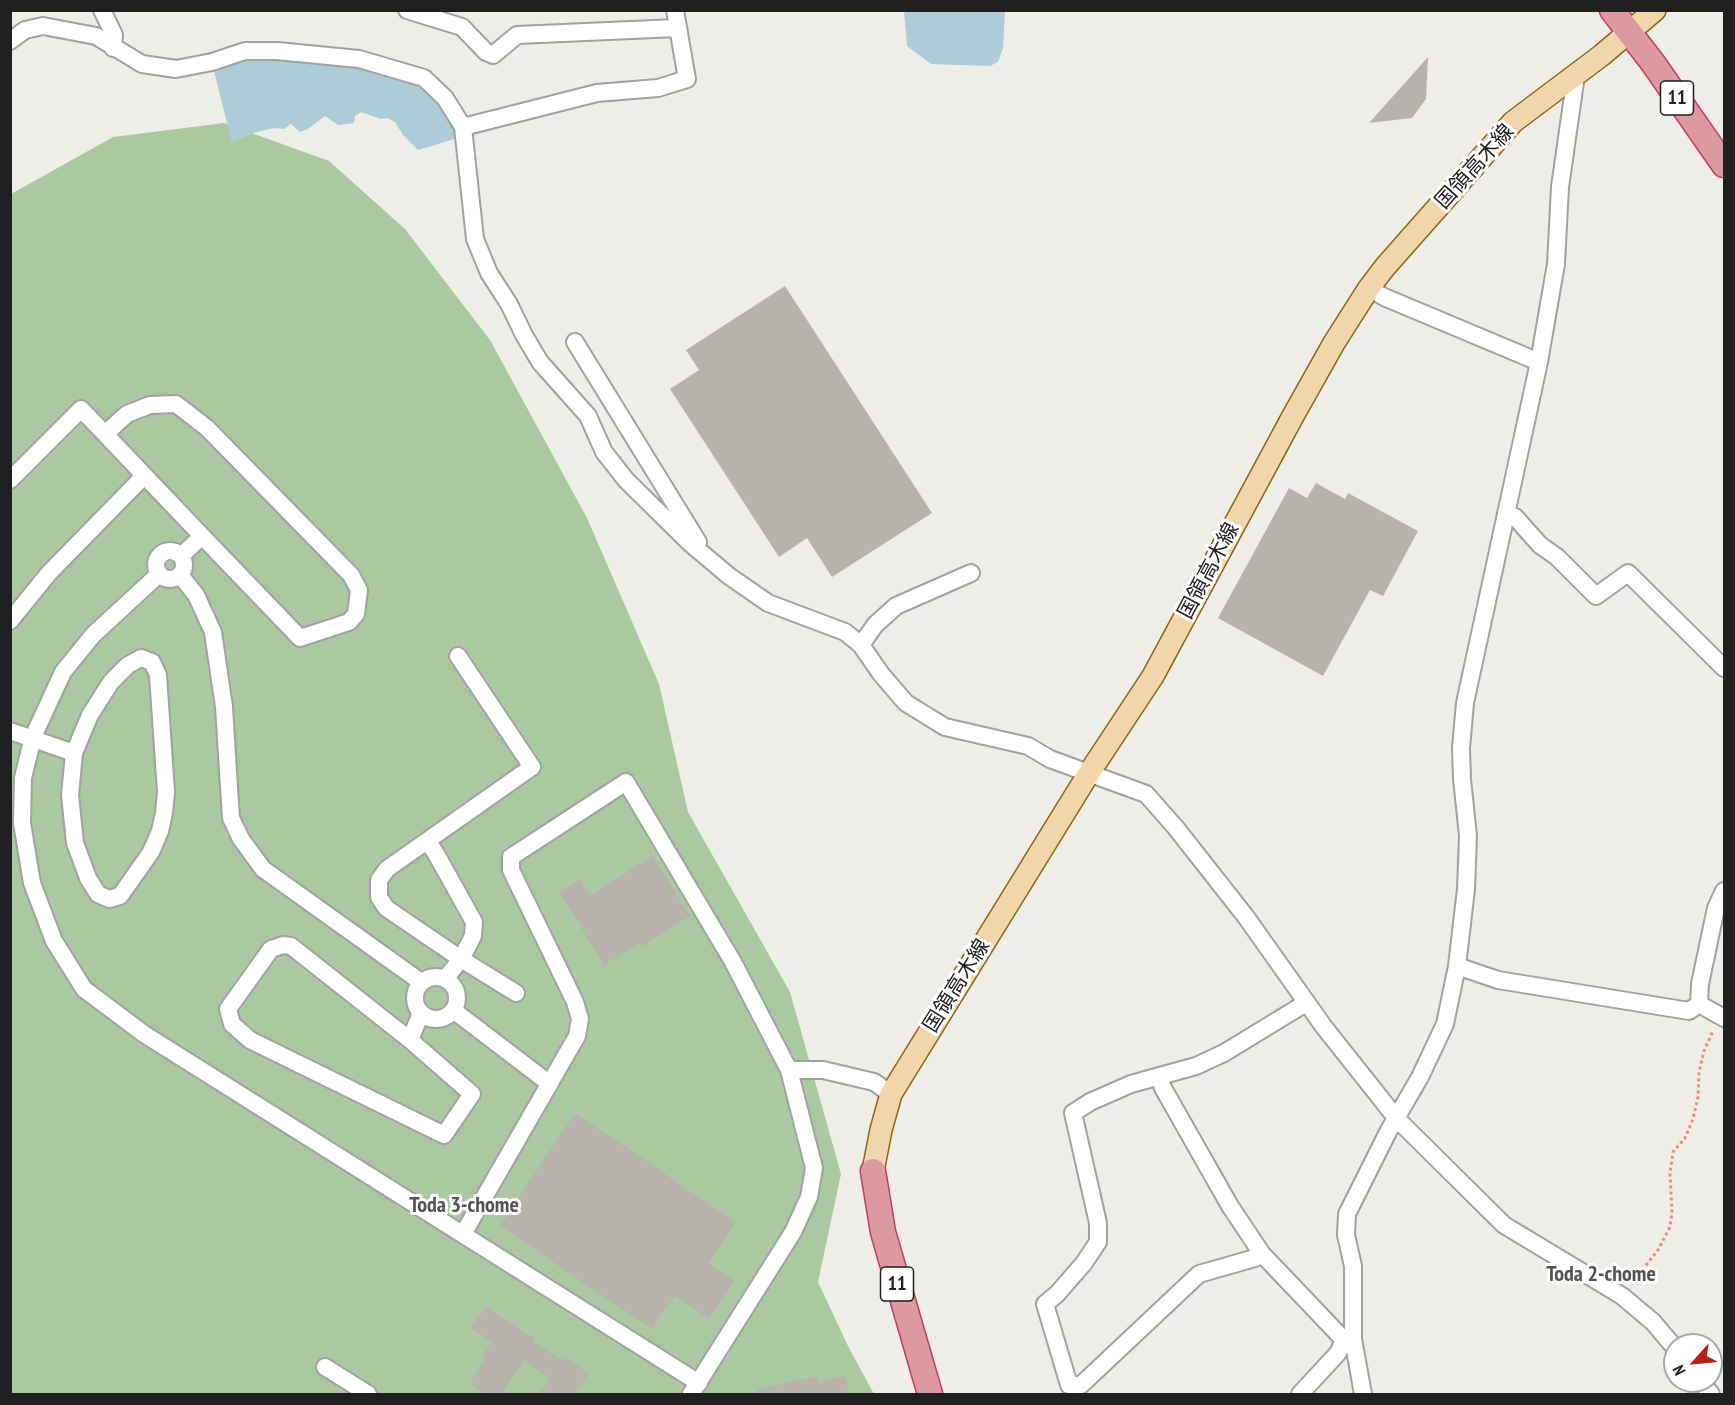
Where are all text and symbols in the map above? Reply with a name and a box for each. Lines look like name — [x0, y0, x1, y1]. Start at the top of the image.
road number: 11 — [1660, 81, 1694, 115]
street label: 国領高木線 — [1431, 120, 1519, 214]
street label: 国領高木線 — [1173, 519, 1245, 623]
street label: 国領高木線 — [918, 935, 996, 1037]
district label: Toda 3-chome — [409, 1193, 519, 1219]
district label: Toda 2-chome — [1546, 1262, 1656, 1288]
road number: 11 — [880, 1267, 914, 1301]
north arrow — [1663, 1333, 1723, 1393]
text: N — [1668, 1362, 1690, 1379]

